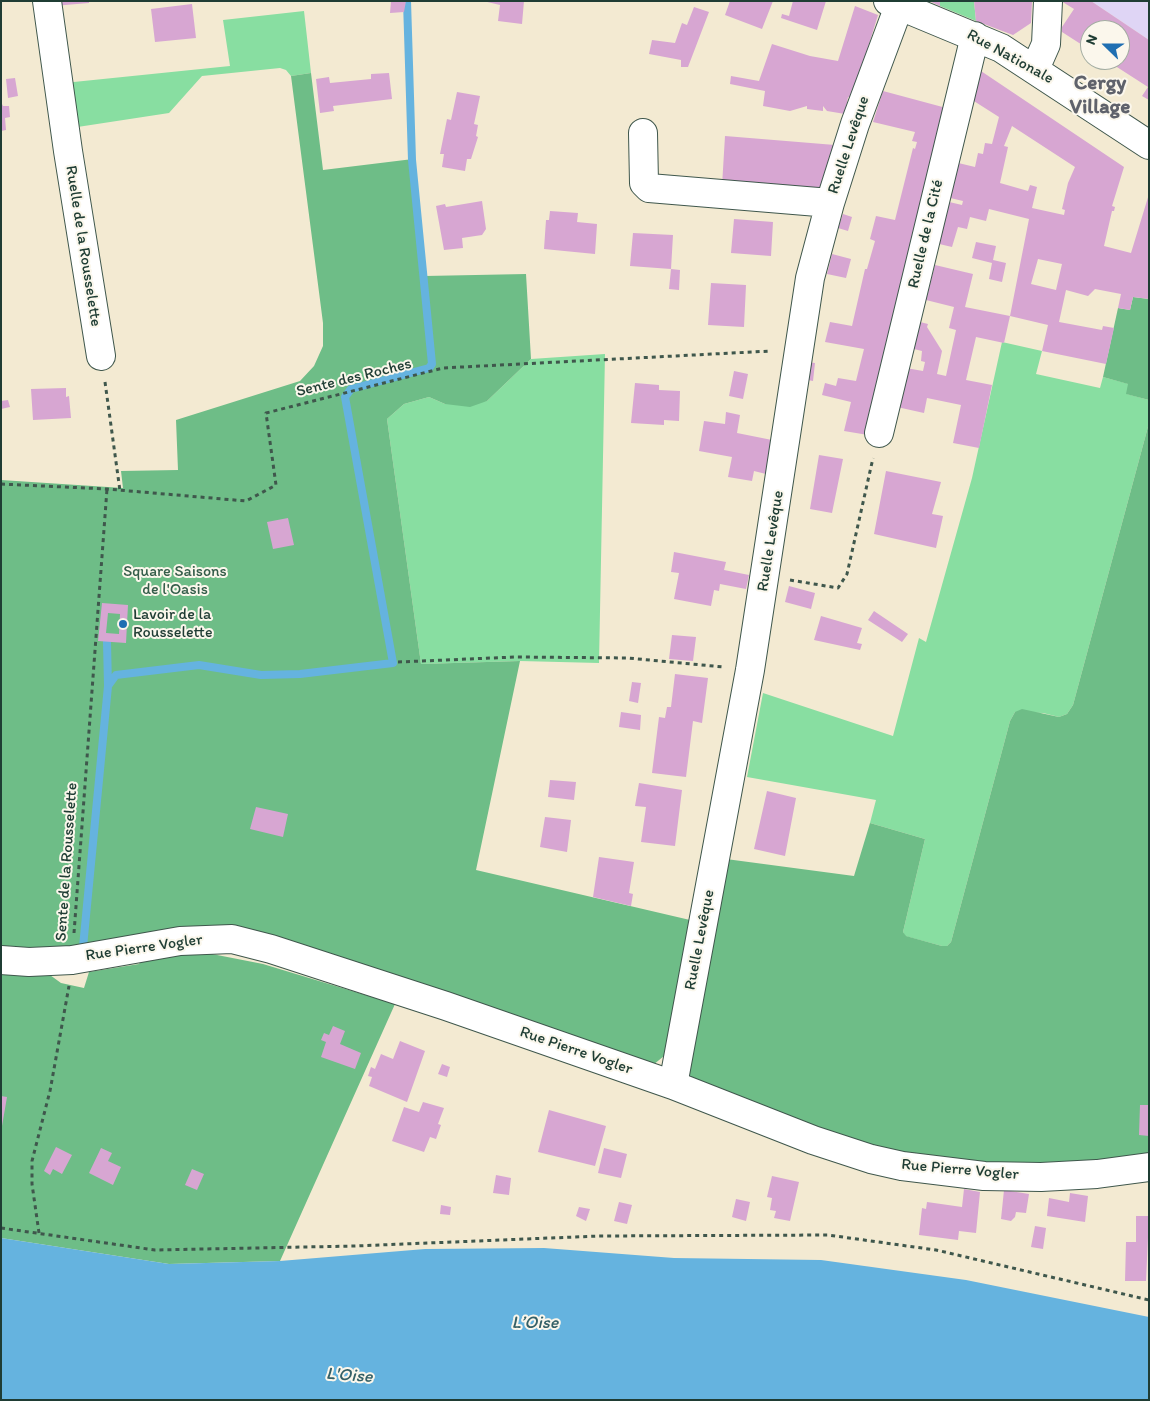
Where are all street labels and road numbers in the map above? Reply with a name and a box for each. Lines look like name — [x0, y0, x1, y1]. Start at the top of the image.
street label: Rue Nationale — [963, 25, 1057, 89]
street label: Ruelle Levêque — [824, 94, 874, 196]
street label: Ruelle de la Rousselette — [61, 164, 105, 328]
street label: Ruelle de la Cité — [904, 178, 948, 290]
street label: Sente des Roches — [294, 354, 414, 402]
street label: Ruelle Levêque — [754, 489, 788, 593]
street label: Sente de la Rousselette — [52, 782, 82, 942]
street label: Ruelle Levêque — [681, 888, 719, 992]
street label: Rue Pierre Vogler — [84, 930, 204, 966]
street label: Rue Pierre Vogler — [517, 1023, 635, 1079]
street label: Rue Pierre Vogler — [900, 1155, 1020, 1185]

